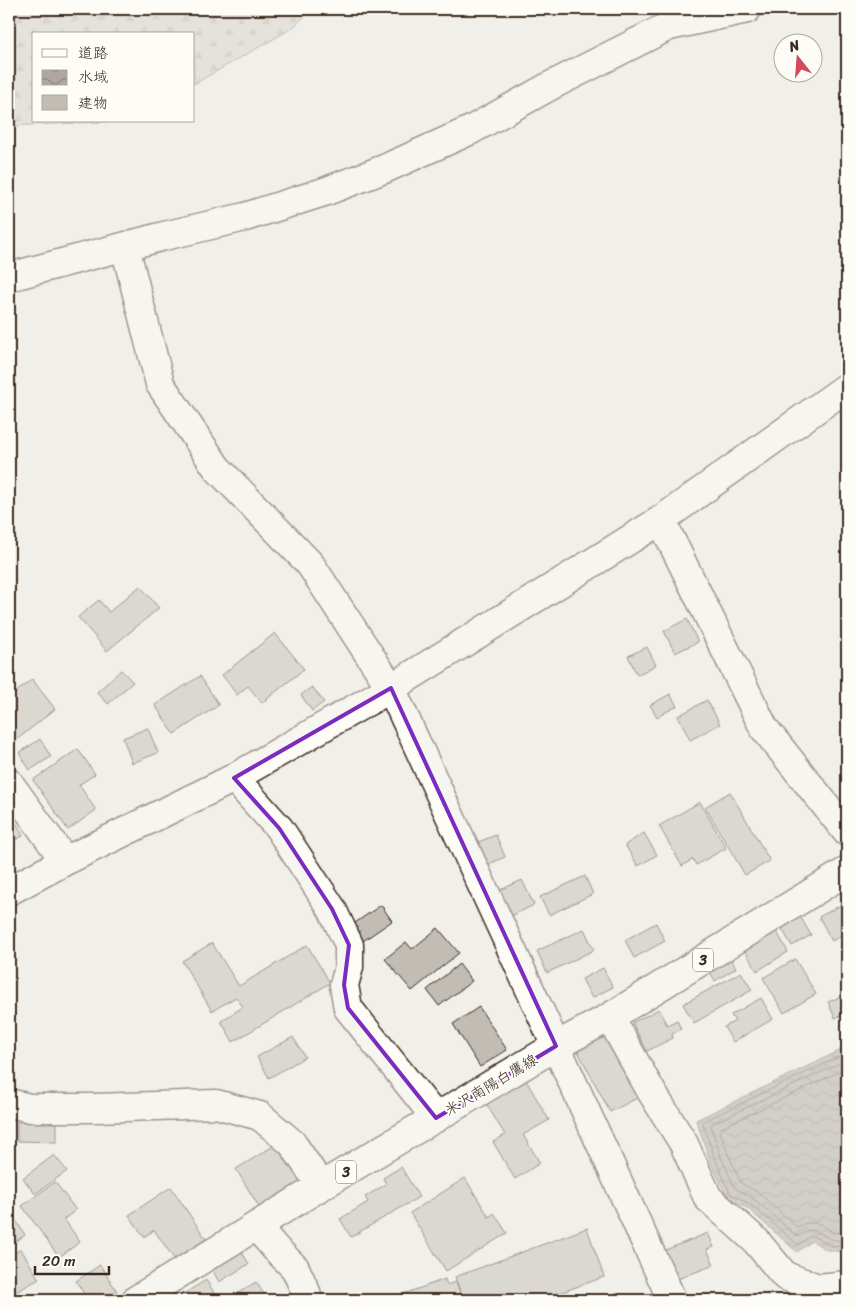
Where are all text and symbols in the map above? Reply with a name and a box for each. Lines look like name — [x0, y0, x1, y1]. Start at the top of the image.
legend — [32, 32, 195, 122]
north arrow — [774, 32, 824, 82]
text: N — [785, 33, 803, 60]
text: 道路 — [78, 40, 108, 66]
text: 水域 — [78, 64, 108, 90]
text: 建物 — [78, 90, 108, 116]
road number: 3 — [693, 948, 713, 972]
street label: 米沢南陽白鷹線 — [439, 1047, 543, 1123]
road number: 3 — [336, 1160, 356, 1184]
scale bar — [35, 1244, 109, 1276]
text: 20 m — [42, 1248, 76, 1274]

